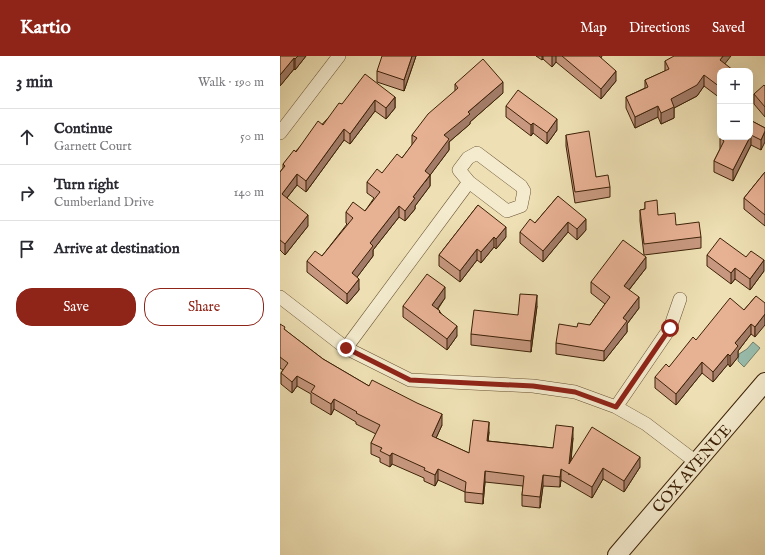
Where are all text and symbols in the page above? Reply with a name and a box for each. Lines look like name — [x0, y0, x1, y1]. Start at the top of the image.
text: Kartio — [20, 16, 71, 40]
text: Map — [580, 19, 607, 37]
text: Directions — [629, 19, 690, 37]
text: Saved — [712, 19, 745, 37]
map controls — [717, 68, 753, 140]
button: + — [717, 68, 753, 104]
text: 3 min — [16, 72, 53, 93]
text: Walk · 190 m — [198, 74, 264, 91]
button: − — [717, 104, 753, 140]
text: Continue — [54, 119, 112, 138]
icon: ahead — [16, 126, 38, 148]
text: 50 m — [240, 128, 264, 145]
text: Garnett Court — [54, 138, 132, 155]
text: Turn right — [54, 175, 119, 194]
icon: right — [16, 182, 38, 204]
text: 140 m — [234, 184, 264, 201]
text: Cumberland Drive — [54, 194, 154, 211]
icon: arrive — [16, 238, 38, 260]
text: Arrive at destination — [54, 239, 180, 258]
button: Save — [16, 288, 136, 326]
button: Share — [144, 288, 264, 326]
route start — [661, 319, 679, 337]
route end — [337, 339, 355, 357]
street label: COX AVENUE — [649, 421, 736, 518]

